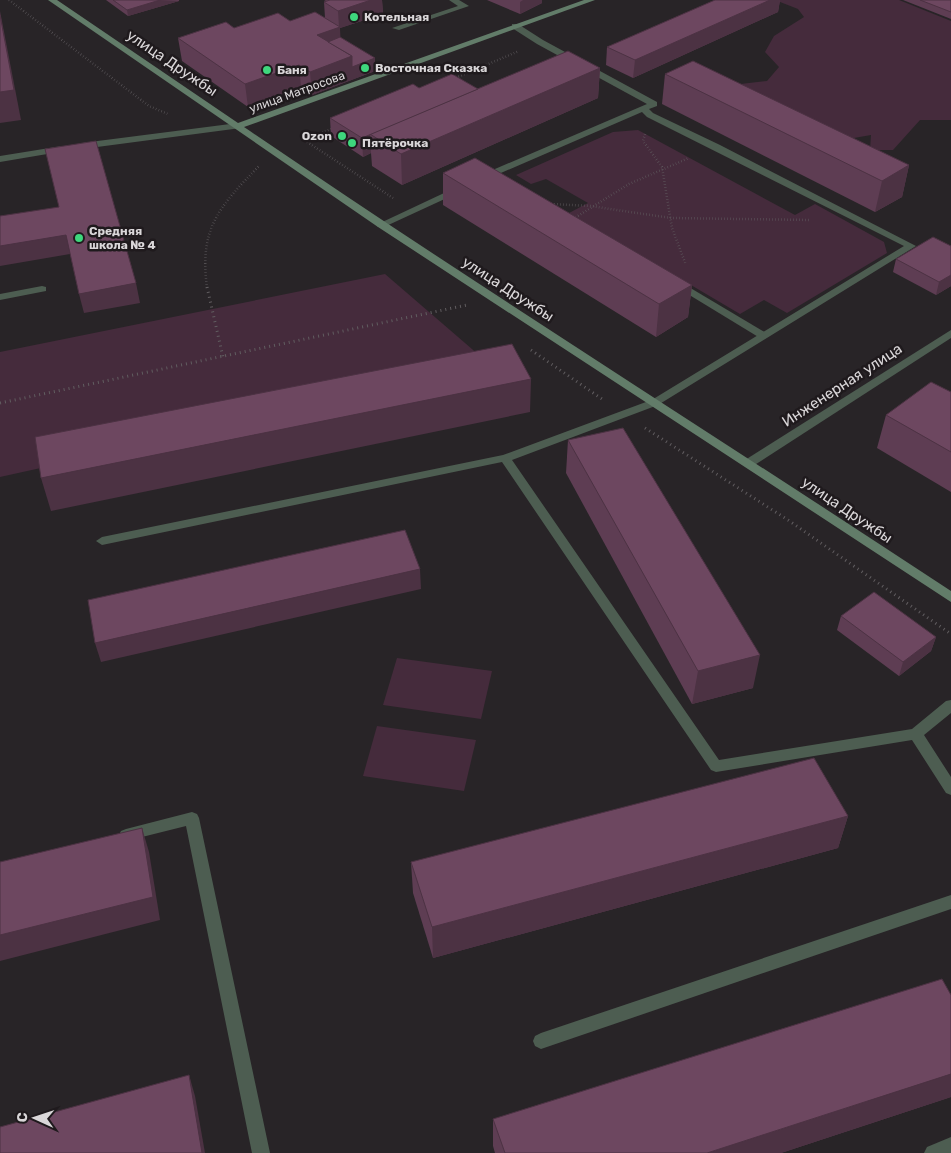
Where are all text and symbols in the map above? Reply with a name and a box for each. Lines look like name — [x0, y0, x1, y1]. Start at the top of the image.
place label: Котельная — [364, 10, 429, 24]
marker: Котельная — [348, 11, 360, 23]
street label: улица Дружбы — [123, 26, 221, 100]
place label: Восточная Сказка — [375, 61, 487, 75]
marker: Восточная Сказка — [359, 62, 371, 74]
place label: Баня — [277, 63, 307, 77]
marker: Баня — [261, 64, 273, 76]
street label: улица Матросова — [247, 68, 347, 116]
place label: Ozon — [302, 129, 332, 143]
marker: Ozon — [336, 130, 348, 142]
place label: Пятёрочка — [362, 136, 428, 150]
marker: Пятёрочка — [346, 137, 358, 149]
place label: Средняя школа № 4 — [89, 224, 156, 252]
marker: Средняя школа № 4 — [73, 232, 85, 244]
street label: улица Дружбы — [459, 253, 557, 325]
street label: Инженерная улица — [779, 339, 905, 431]
street label: улица Дружбы — [798, 473, 896, 547]
north arrow — [10, 1093, 60, 1143]
text: С — [14, 1112, 31, 1123]

